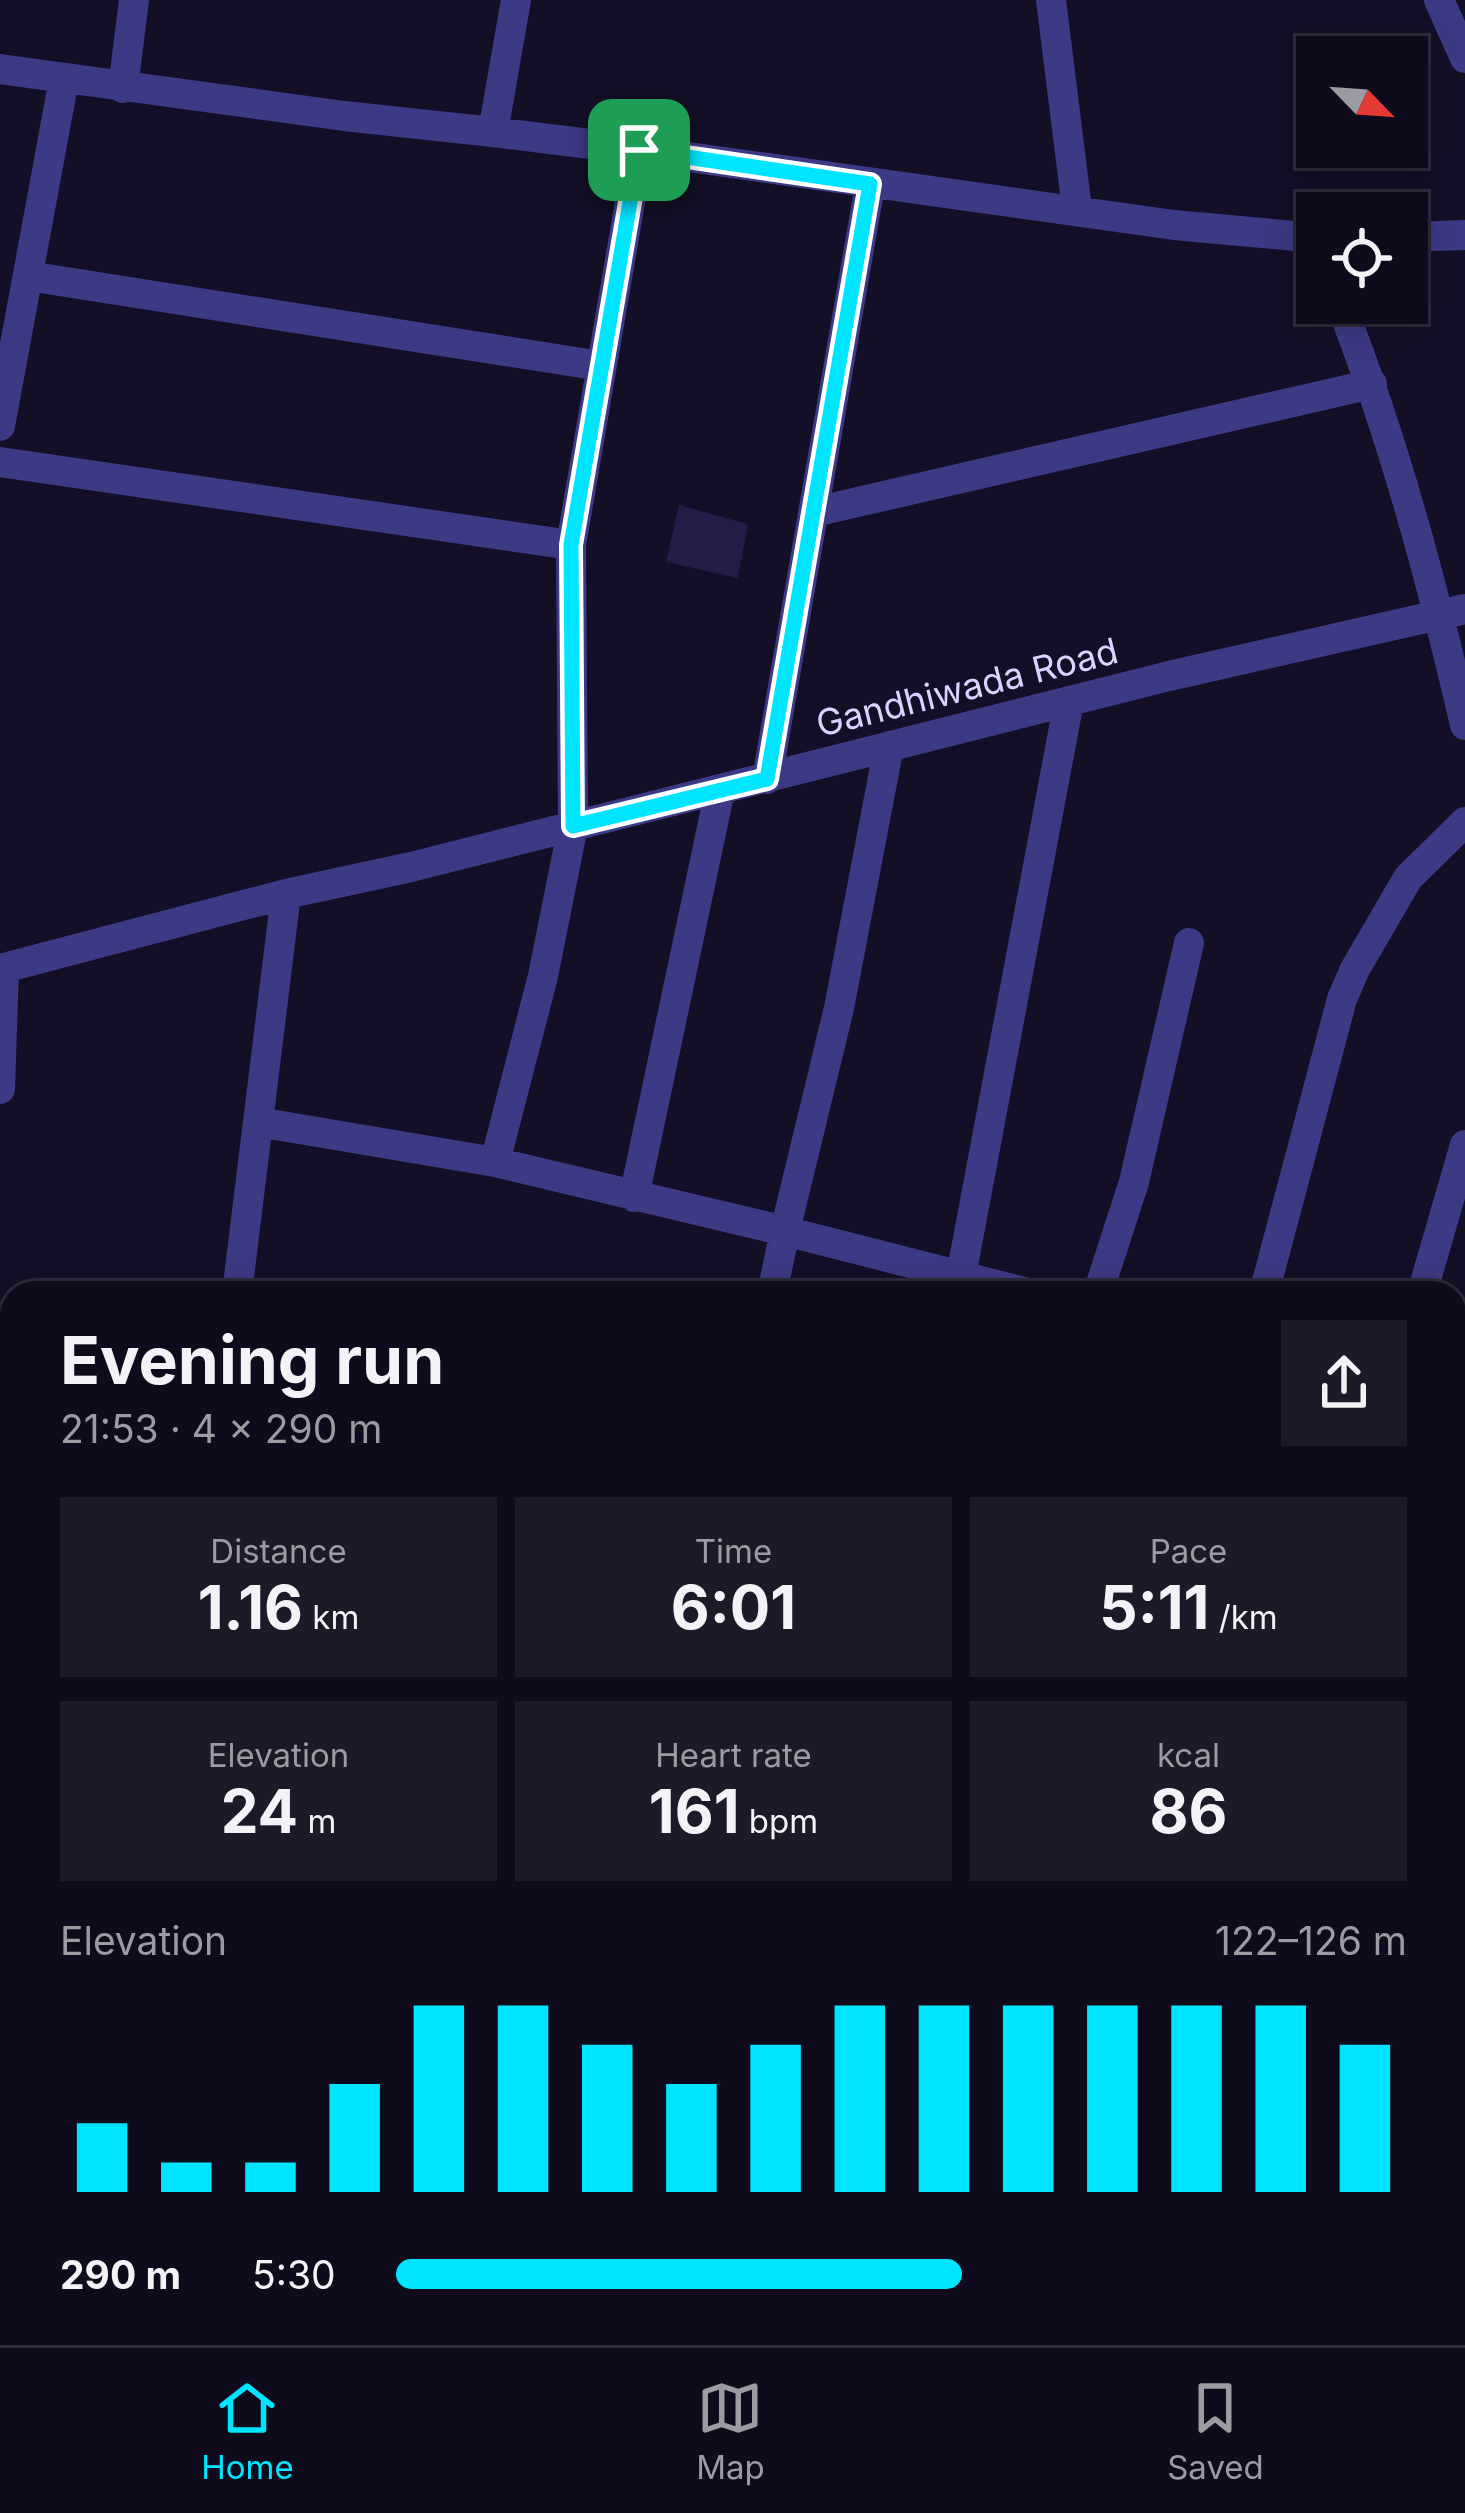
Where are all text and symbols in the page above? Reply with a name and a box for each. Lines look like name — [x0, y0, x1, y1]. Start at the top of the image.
north arrow — [1296, 36, 1428, 168]
map controls — [1296, 36, 1428, 324]
pin — [588, 99, 690, 201]
icon: arrive — [606, 117, 672, 183]
button: locate — [1296, 192, 1428, 324]
street label: Gandhiwada Road — [812, 628, 1122, 746]
text: Evening run — [60, 1320, 444, 1400]
button: share — [1281, 1320, 1407, 1446]
text: 21:53 · 4 × 290 m — [60, 1405, 383, 1452]
text: Distance — [210, 1531, 347, 1571]
text: Time — [695, 1531, 772, 1571]
text: Pace — [1150, 1531, 1227, 1571]
text: 1.16 — [198, 1571, 303, 1643]
text: 6:01 — [671, 1571, 796, 1643]
text: 5:11 — [1099, 1571, 1209, 1643]
text: km — [303, 1597, 359, 1637]
text: /km — [1209, 1597, 1278, 1637]
text: Elevation — [208, 1735, 349, 1775]
text: Heart rate — [655, 1735, 812, 1775]
text: kcal — [1157, 1735, 1220, 1775]
text: 24 — [221, 1775, 298, 1847]
text: 161 — [649, 1775, 740, 1847]
text: 86 — [1149, 1775, 1228, 1847]
text: m — [298, 1801, 336, 1841]
text: bpm — [740, 1801, 818, 1841]
text: Elevation — [60, 1917, 227, 1964]
text: 122–126 m — [1215, 1917, 1407, 1964]
text: 290 m — [60, 2251, 181, 2298]
text: 5:30 — [252, 2251, 336, 2298]
tab: Home — [201, 2375, 294, 2487]
tab: Map — [696, 2375, 765, 2487]
tab: Saved — [1167, 2375, 1264, 2487]

